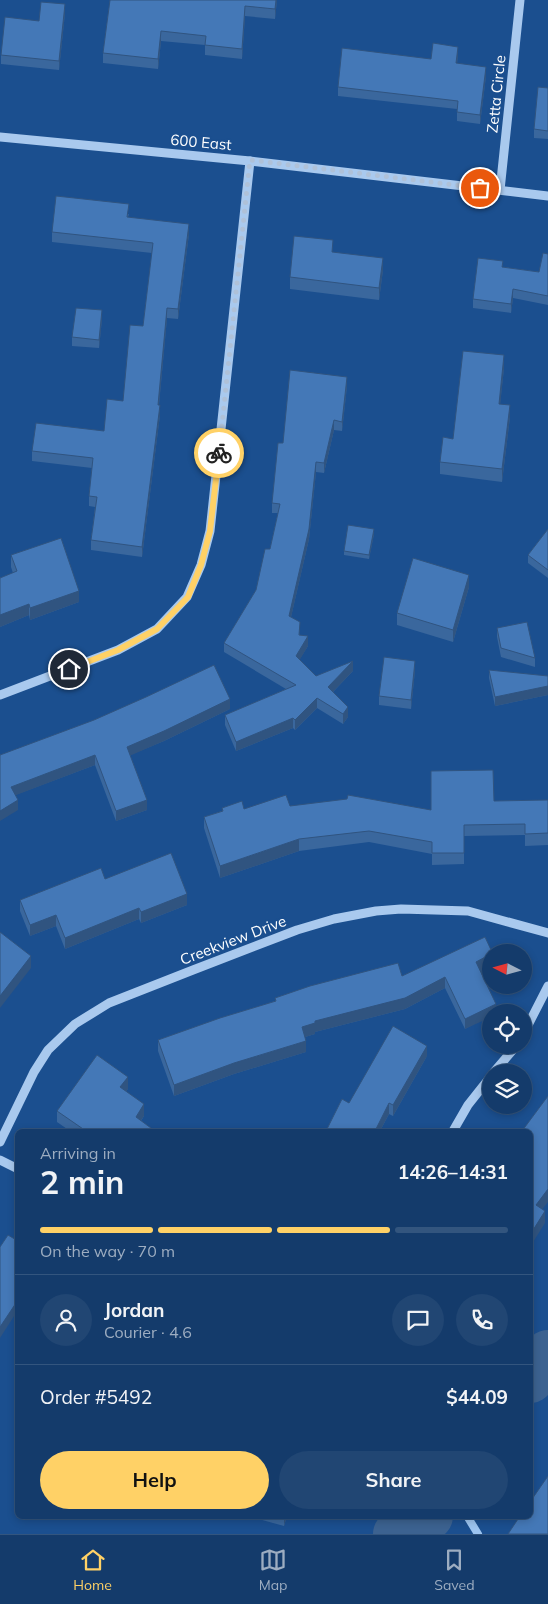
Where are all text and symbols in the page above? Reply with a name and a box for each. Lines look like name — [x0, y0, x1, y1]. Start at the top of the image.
street label: Zetta Circle — [482, 54, 510, 134]
street label: 600 East — [170, 130, 232, 154]
pin — [459, 167, 501, 209]
icon: bag — [466, 174, 494, 202]
courier — [194, 428, 244, 478]
icon: bike — [205, 439, 233, 467]
pin — [48, 648, 90, 690]
icon: home — [55, 655, 83, 683]
street label: Creekview Drive — [177, 911, 289, 969]
north arrow — [482, 944, 532, 994]
map controls — [482, 944, 532, 1114]
button: locate — [482, 1004, 532, 1054]
button: layers — [482, 1064, 532, 1114]
text: Arriving in — [40, 1143, 116, 1163]
text: 14:26–14:31 — [398, 1160, 508, 1184]
text: 2 min — [40, 1162, 124, 1202]
text: On the way · 70 m — [40, 1241, 175, 1261]
button: person — [40, 1294, 92, 1346]
button: chat — [392, 1294, 444, 1346]
button: phone — [456, 1294, 508, 1346]
text: Jordan — [104, 1298, 164, 1322]
text: Courier · 4.6 — [104, 1322, 192, 1342]
text: Order #5492 — [40, 1385, 152, 1409]
text: $44.09 — [446, 1385, 508, 1409]
button: Help — [40, 1451, 269, 1509]
button: Share — [279, 1451, 508, 1509]
tab: Home — [73, 1546, 112, 1594]
tab: Map — [259, 1546, 288, 1594]
tab: Saved — [434, 1546, 475, 1594]

